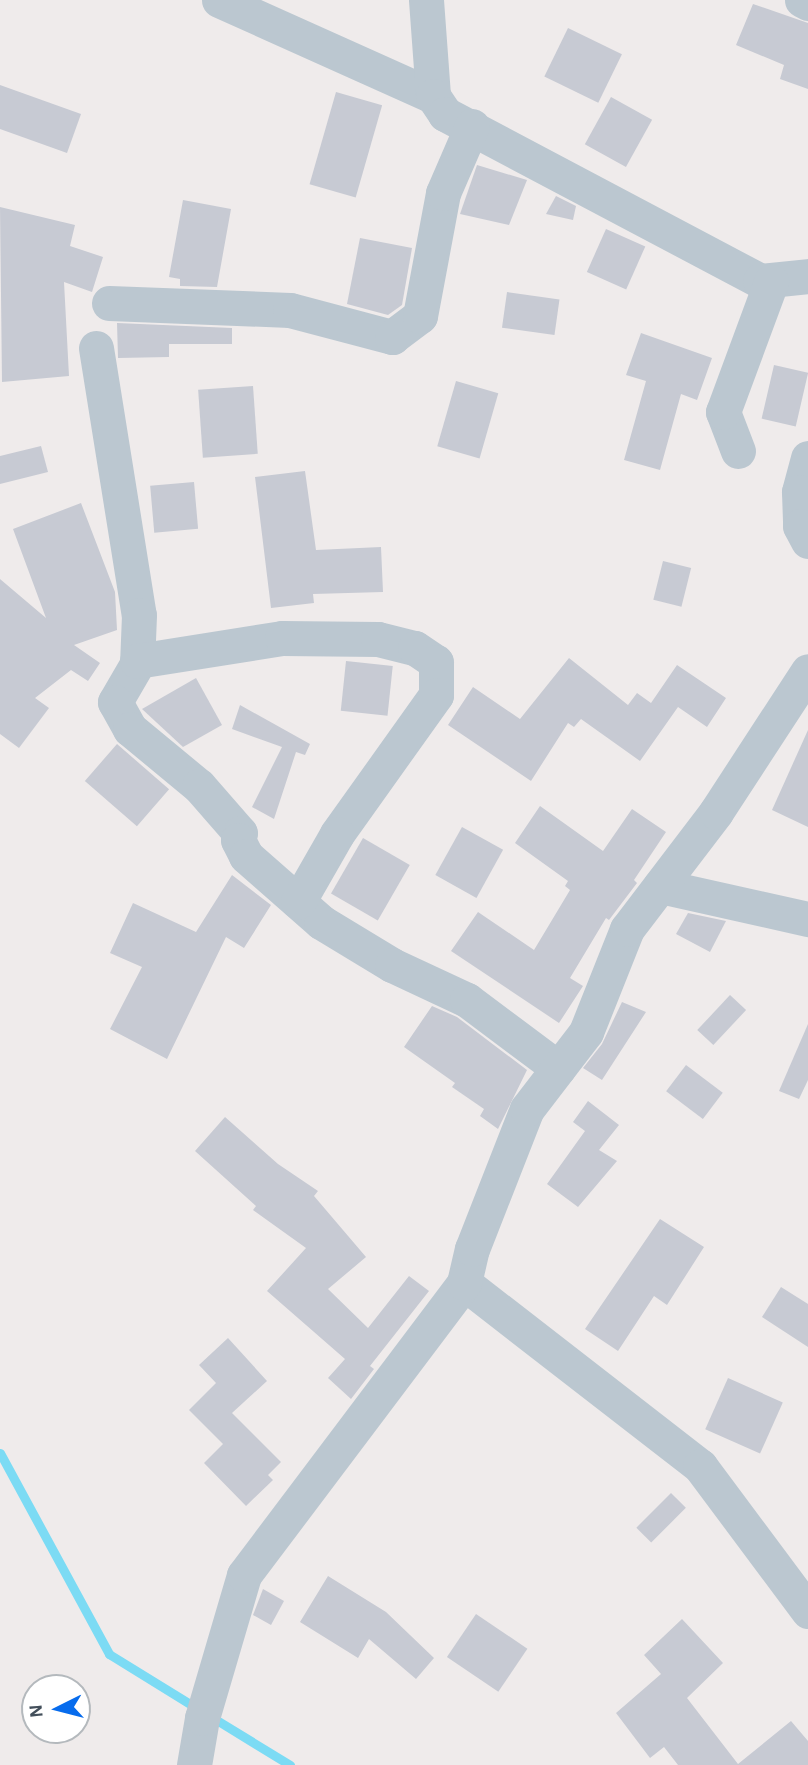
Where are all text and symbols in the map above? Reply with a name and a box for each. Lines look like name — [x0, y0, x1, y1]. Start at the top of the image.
north arrow — [21, 1674, 91, 1744]
text: N — [26, 1703, 47, 1719]

